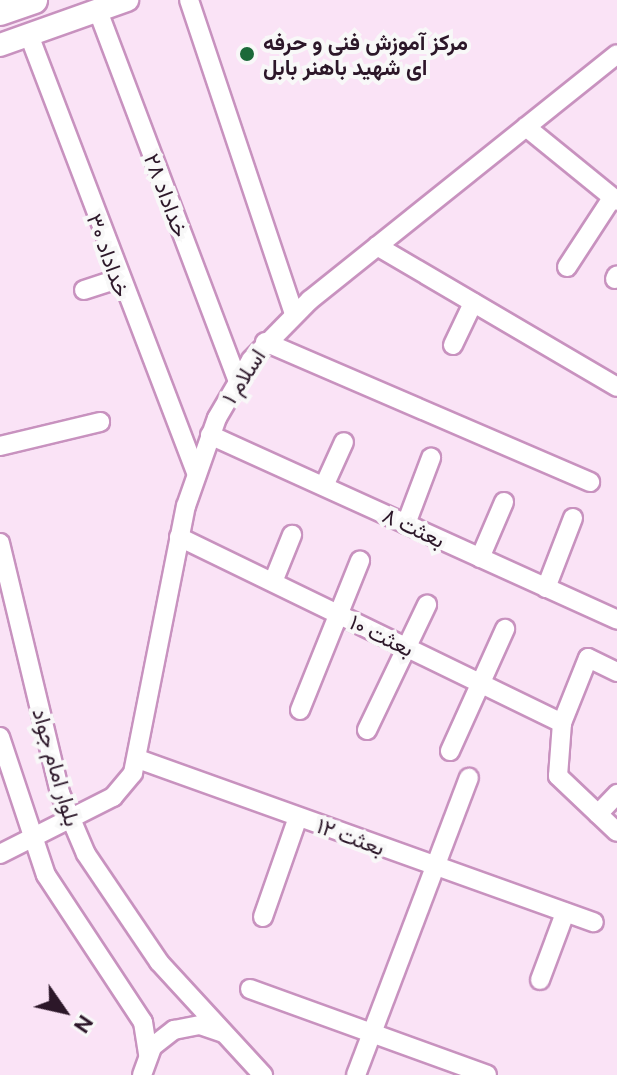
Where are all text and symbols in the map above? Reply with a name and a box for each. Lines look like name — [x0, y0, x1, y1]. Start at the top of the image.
place label: مرکز آموزش فنی و حرفه ای شهید باهنر بابل — [263, 28, 468, 80]
marker: مرکز آموزش فنی و حرفه ای شهید باهنر بابل — [238, 45, 256, 63]
street label: خداداد ۲۸ — [139, 150, 195, 240]
street label: خداداد ۳۰ — [82, 210, 136, 300]
street label: اسلام ۱ — [216, 344, 270, 408]
street label: بعثت ۸ — [379, 501, 449, 553]
street label: بعثت ۱۰ — [346, 608, 418, 662]
street label: بلوار امام جواد — [28, 705, 86, 829]
street label: بعثت ۱۲ — [313, 812, 389, 860]
north arrow — [24, 971, 104, 1051]
text: N — [69, 1011, 99, 1038]

